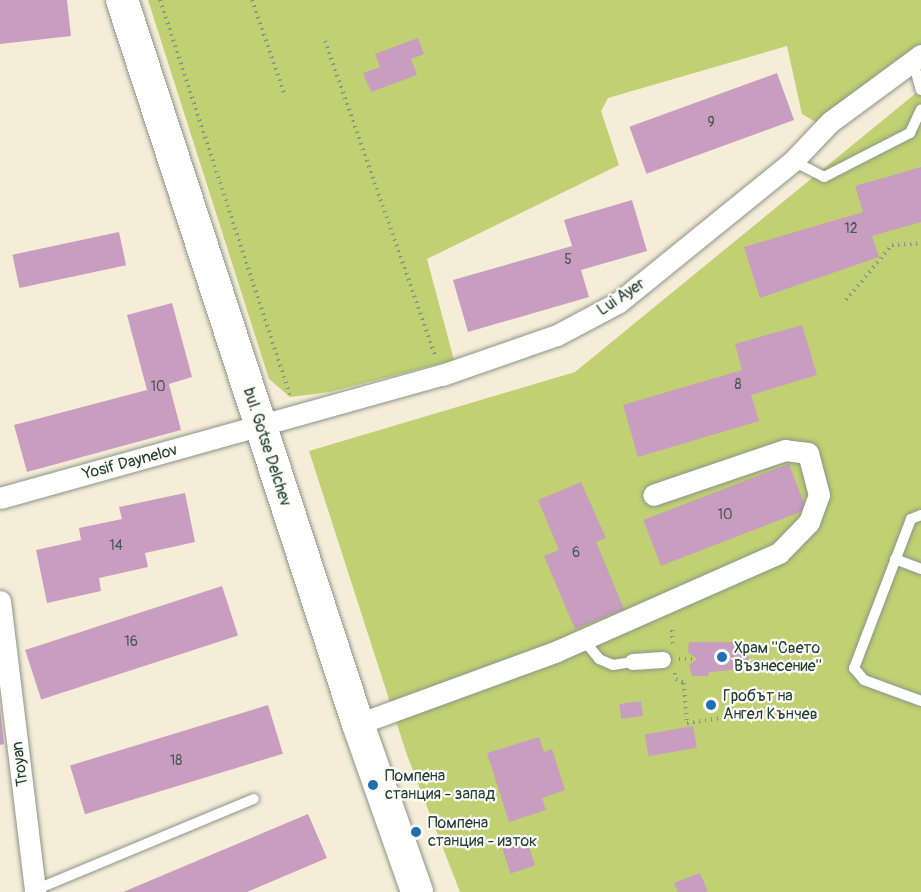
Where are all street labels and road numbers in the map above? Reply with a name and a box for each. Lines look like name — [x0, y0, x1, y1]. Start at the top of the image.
street label: Lui Ayer — [593, 274, 649, 320]
street label: bul. Gotse Delchev — [239, 385, 295, 509]
street label: Yosif Daynelov — [81, 440, 179, 484]
street label: Troyan — [8, 740, 32, 788]

